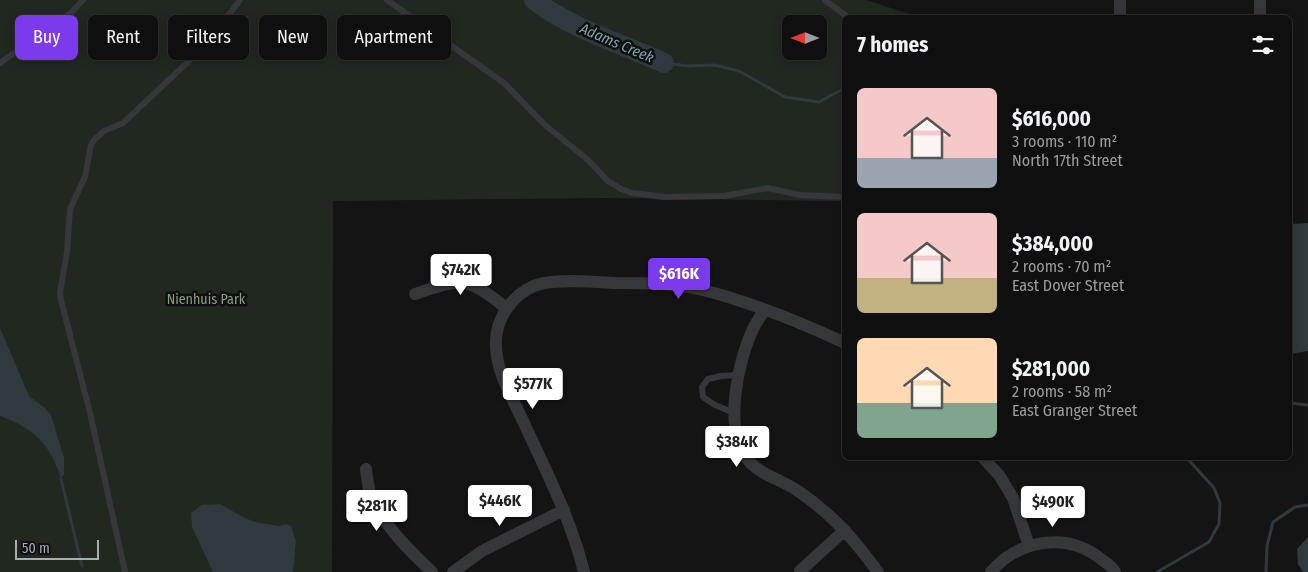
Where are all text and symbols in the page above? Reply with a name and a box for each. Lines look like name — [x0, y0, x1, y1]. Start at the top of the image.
chip: Buy — [15, 15, 78, 60]
chip: Rent — [88, 15, 158, 60]
chip: Filters — [168, 15, 249, 60]
chip: New — [259, 15, 327, 60]
chip: Apartment — [337, 15, 451, 60]
north arrow — [782, 15, 828, 60]
map controls — [782, 15, 827, 60]
water label: Adams Creek — [576, 19, 657, 67]
icon: filters — [1249, 31, 1277, 59]
text: 7 homes — [857, 32, 928, 58]
text: $616,000 — [1012, 106, 1091, 132]
icon: home — [897, 108, 957, 168]
text: 3 rooms · 110 m² — [1012, 132, 1117, 151]
text: North 17th Street — [1012, 151, 1123, 170]
text: $384,000 — [1012, 231, 1093, 257]
icon: home — [897, 233, 957, 293]
pin: $742K — [426, 254, 496, 296]
text: 2 rooms · 70 m² — [1012, 257, 1111, 276]
pin: $616K — [644, 258, 714, 300]
text: $742K — [442, 260, 480, 279]
text: $616K — [659, 264, 699, 283]
text: East Dover Street — [1012, 276, 1124, 295]
park label: Nienhuis Park — [167, 291, 246, 308]
text: $281,000 — [1012, 356, 1090, 382]
icon: home — [897, 358, 957, 418]
pin: $577K — [498, 368, 568, 410]
text: $577K — [514, 374, 552, 393]
text: 2 rooms · 58 m² — [1012, 382, 1112, 401]
text: East Granger Street — [1012, 401, 1137, 420]
pin: $384K — [702, 426, 772, 468]
text: $384K — [716, 432, 758, 451]
pin: $446K — [465, 484, 535, 527]
pin: $490K — [1018, 486, 1088, 528]
pin: $281K — [342, 490, 412, 532]
text: $446K — [479, 491, 521, 510]
text: $490K — [1032, 492, 1074, 511]
text: $281K — [357, 496, 397, 515]
scale bar — [15, 537, 99, 560]
text: 50 m — [22, 540, 50, 557]

